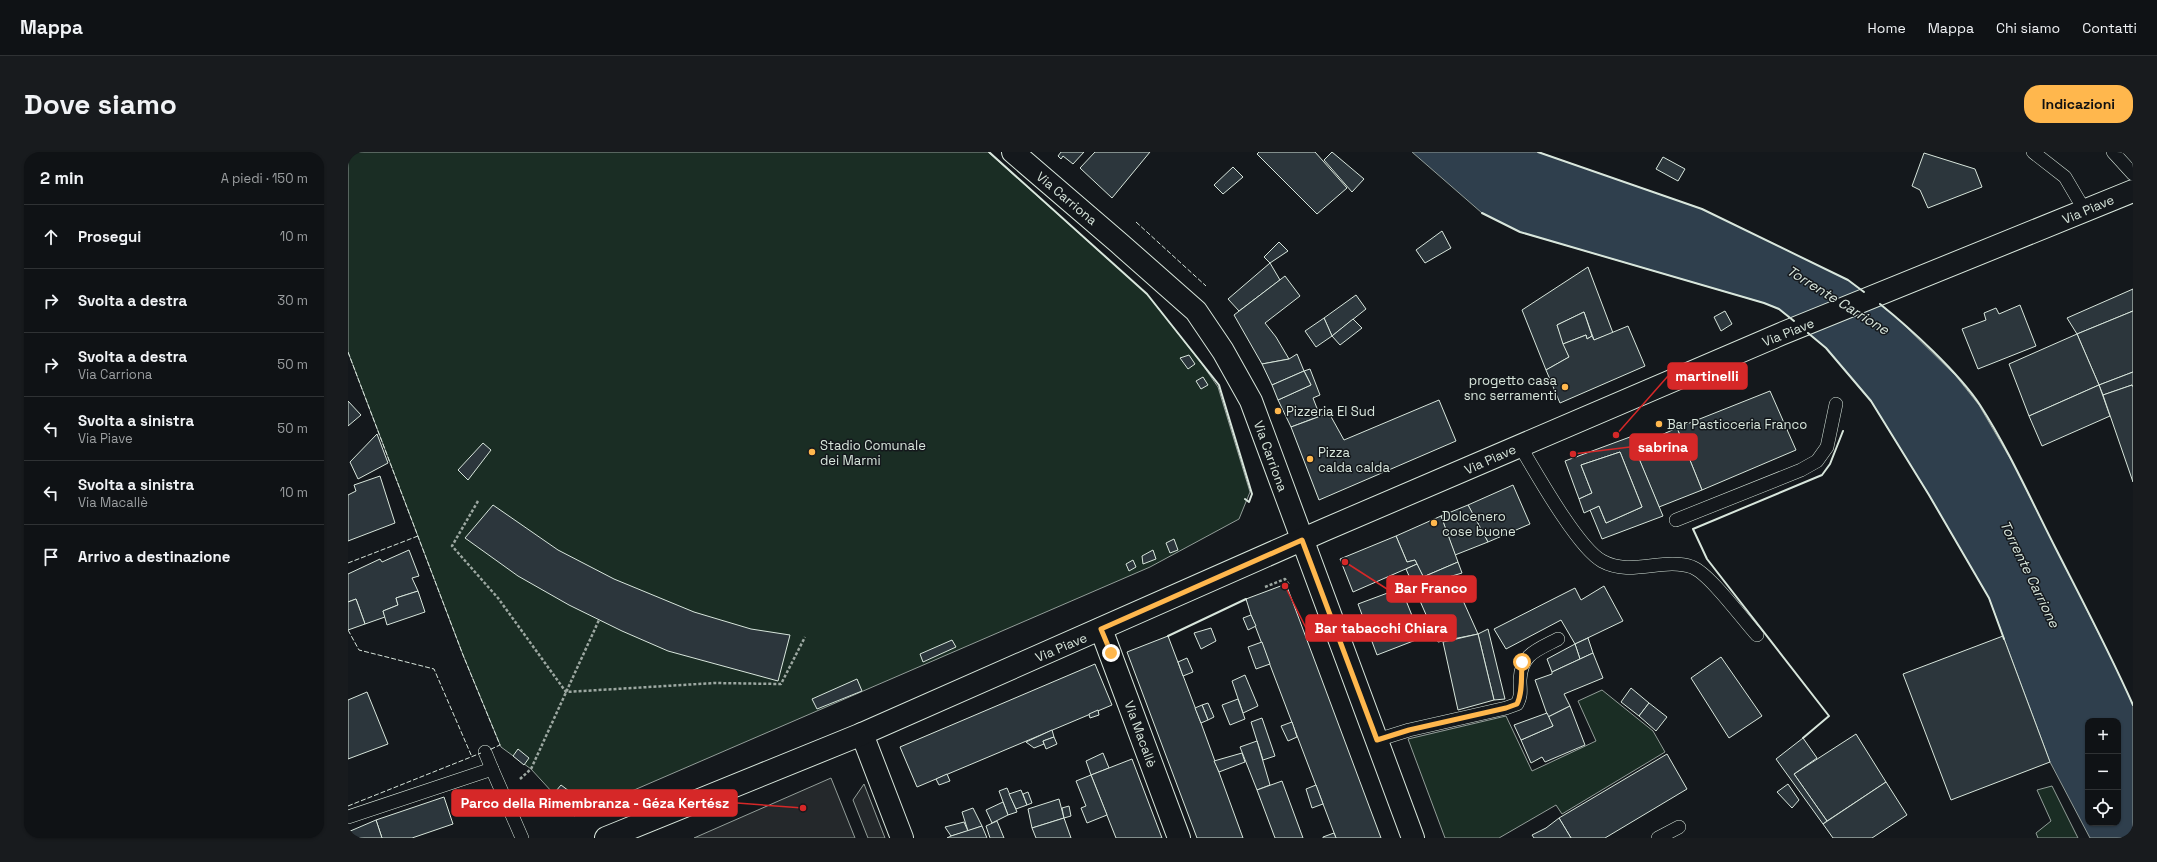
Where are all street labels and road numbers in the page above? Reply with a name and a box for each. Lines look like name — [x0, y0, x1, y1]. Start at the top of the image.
street label: Via Carriona — [1033, 168, 1101, 229]
street label: Via Piave — [2060, 191, 2117, 228]
street label: Via Piave — [1760, 314, 1817, 351]
street label: Via Carriona — [1250, 418, 1291, 494]
street label: Via Piave — [1462, 441, 1519, 478]
street label: Via Piave — [1033, 629, 1090, 666]
street label: Via Macallè — [1121, 698, 1160, 770]

